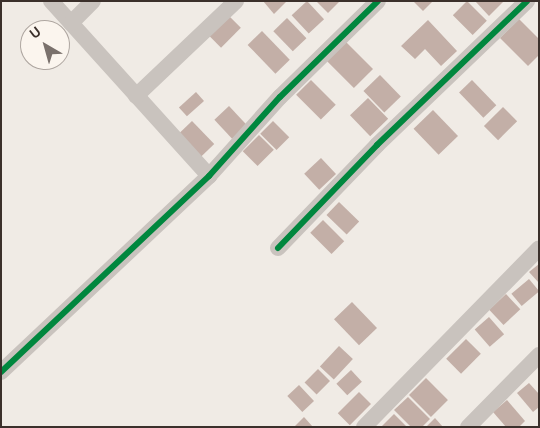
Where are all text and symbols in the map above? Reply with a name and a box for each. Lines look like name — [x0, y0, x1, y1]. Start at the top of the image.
north arrow — [20, 20, 70, 70]
text: U — [27, 24, 45, 43]

